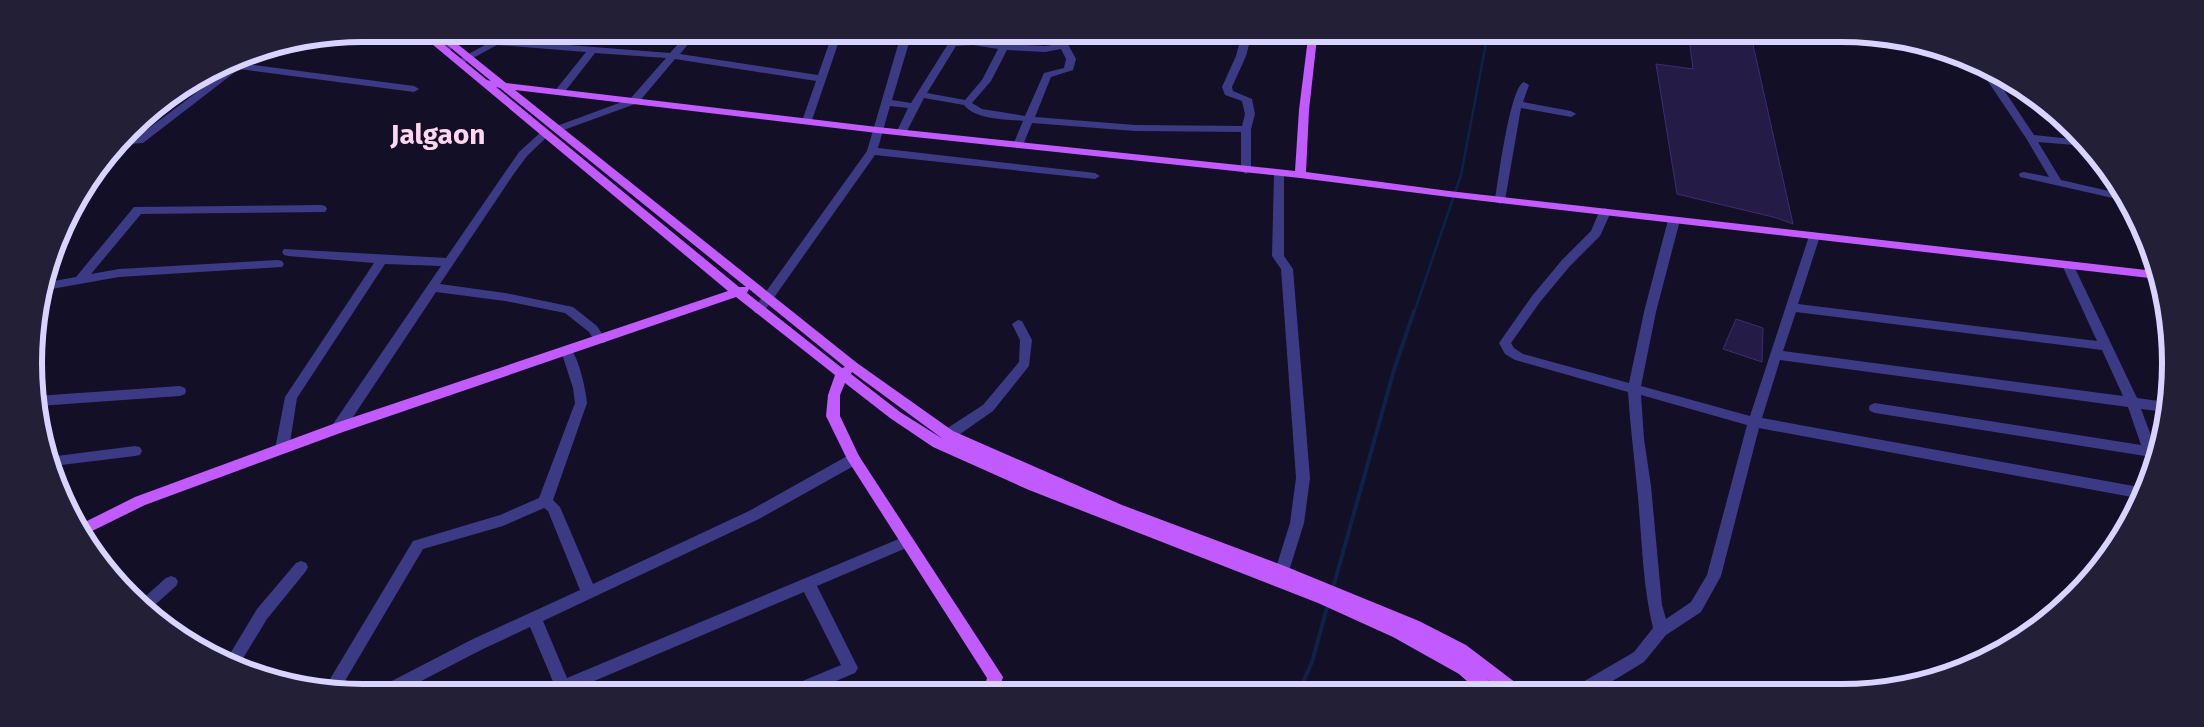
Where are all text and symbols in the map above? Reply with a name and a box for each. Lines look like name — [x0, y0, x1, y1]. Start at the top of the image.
district label: Jalgaon — [390, 118, 485, 151]

